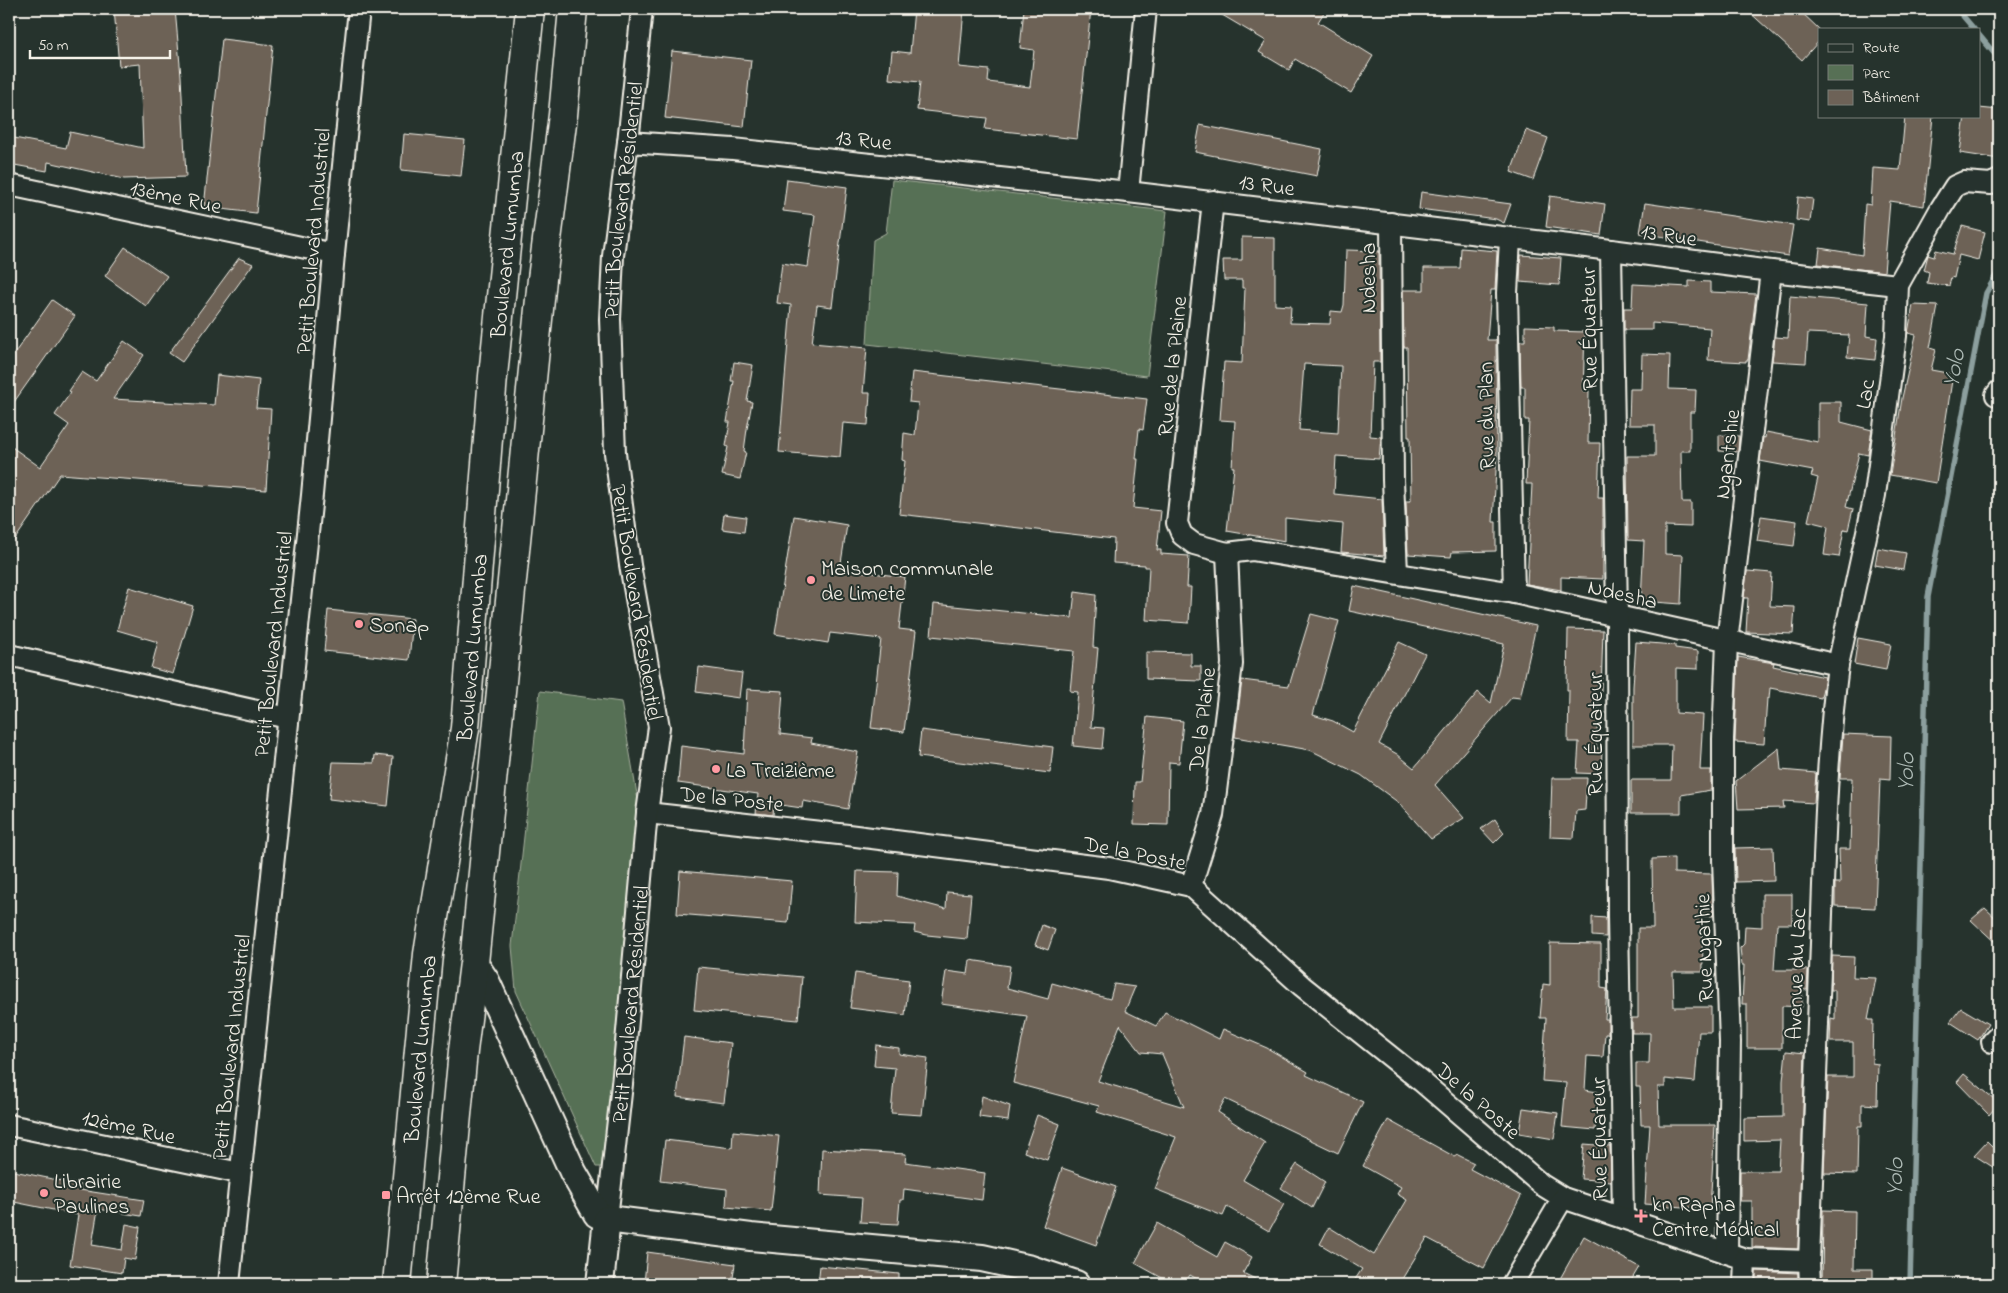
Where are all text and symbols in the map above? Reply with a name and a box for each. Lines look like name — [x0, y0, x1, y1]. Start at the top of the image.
scale bar — [30, 28, 170, 60]
legend — [1818, 28, 1980, 118]
text: 50 m — [38, 35, 69, 57]
text: Route — [1863, 37, 1900, 59]
text: Parc — [1863, 63, 1891, 85]
street label: Petit Boulevard Résidentiel — [597, 80, 653, 320]
text: Bâtiment — [1862, 87, 1920, 109]
street label: 13 Rue — [834, 123, 893, 161]
street label: Petit Boulevard Industriel — [289, 127, 341, 356]
street label: Boulevard Lumumba — [484, 149, 535, 341]
street label: 13 Rue — [1237, 168, 1297, 206]
street label: 13ème Rue — [127, 174, 224, 224]
street label: 13 Rue — [1639, 217, 1699, 257]
street label: Ndesha — [1354, 243, 1386, 313]
street label: Rue Équateur — [1574, 267, 1608, 391]
street label: Rue de la Plaine — [1151, 295, 1197, 438]
water label: Yolo — [1935, 345, 1977, 391]
street label: Rue du Plan — [1471, 362, 1505, 470]
street label: Lac — [1849, 377, 1885, 411]
street label: Ngantshie — [1708, 407, 1751, 501]
street label: Petit Boulevard Résidentiel — [601, 482, 669, 723]
street label: Petit Boulevard Industriel — [247, 530, 303, 759]
street label: Boulevard Lumumba — [450, 553, 498, 746]
place label: Maison communale de Limete — [821, 554, 993, 611]
street label: Ndesha — [1584, 572, 1660, 619]
marker: Maison communale de Limete — [805, 574, 817, 586]
place label: Sonap — [369, 611, 429, 643]
marker: Sonap — [353, 618, 365, 630]
street label: De la Plaine — [1182, 666, 1226, 774]
street label: Rue Équateur — [1581, 672, 1613, 796]
water label: Yolo — [1889, 751, 1926, 792]
place label: La Treizième — [726, 756, 835, 788]
marker: La Treizième — [710, 763, 722, 775]
street label: De la Poste — [677, 780, 785, 822]
street label: De la Poste — [1079, 829, 1189, 881]
street label: Petit Boulevard Résidentiel — [605, 884, 659, 1125]
street label: Rue Ngathie — [1688, 893, 1725, 1003]
street label: Avenue du Lac — [1780, 908, 1816, 1040]
street label: Petit Boulevard Industriel — [205, 933, 261, 1162]
street label: Boulevard Lumumba — [397, 954, 447, 1146]
street label: De la Poste — [1427, 1055, 1527, 1149]
street label: Rue Équateur — [1584, 1077, 1618, 1201]
street label: 12ème Rue — [79, 1103, 178, 1154]
water label: Yolo — [1878, 1156, 1915, 1197]
place label: Librairie Paulines — [54, 1167, 129, 1224]
place label: Arrêt 12ème Rue — [396, 1182, 541, 1214]
marker: Librairie Paulines — [38, 1187, 50, 1199]
marker: Arrêt 12ème Rue — [380, 1189, 392, 1201]
place label: kn Rapha Centre Médical — [1652, 1190, 1779, 1247]
marker: kn Rapha Centre Médical — [1634, 1209, 1648, 1223]

